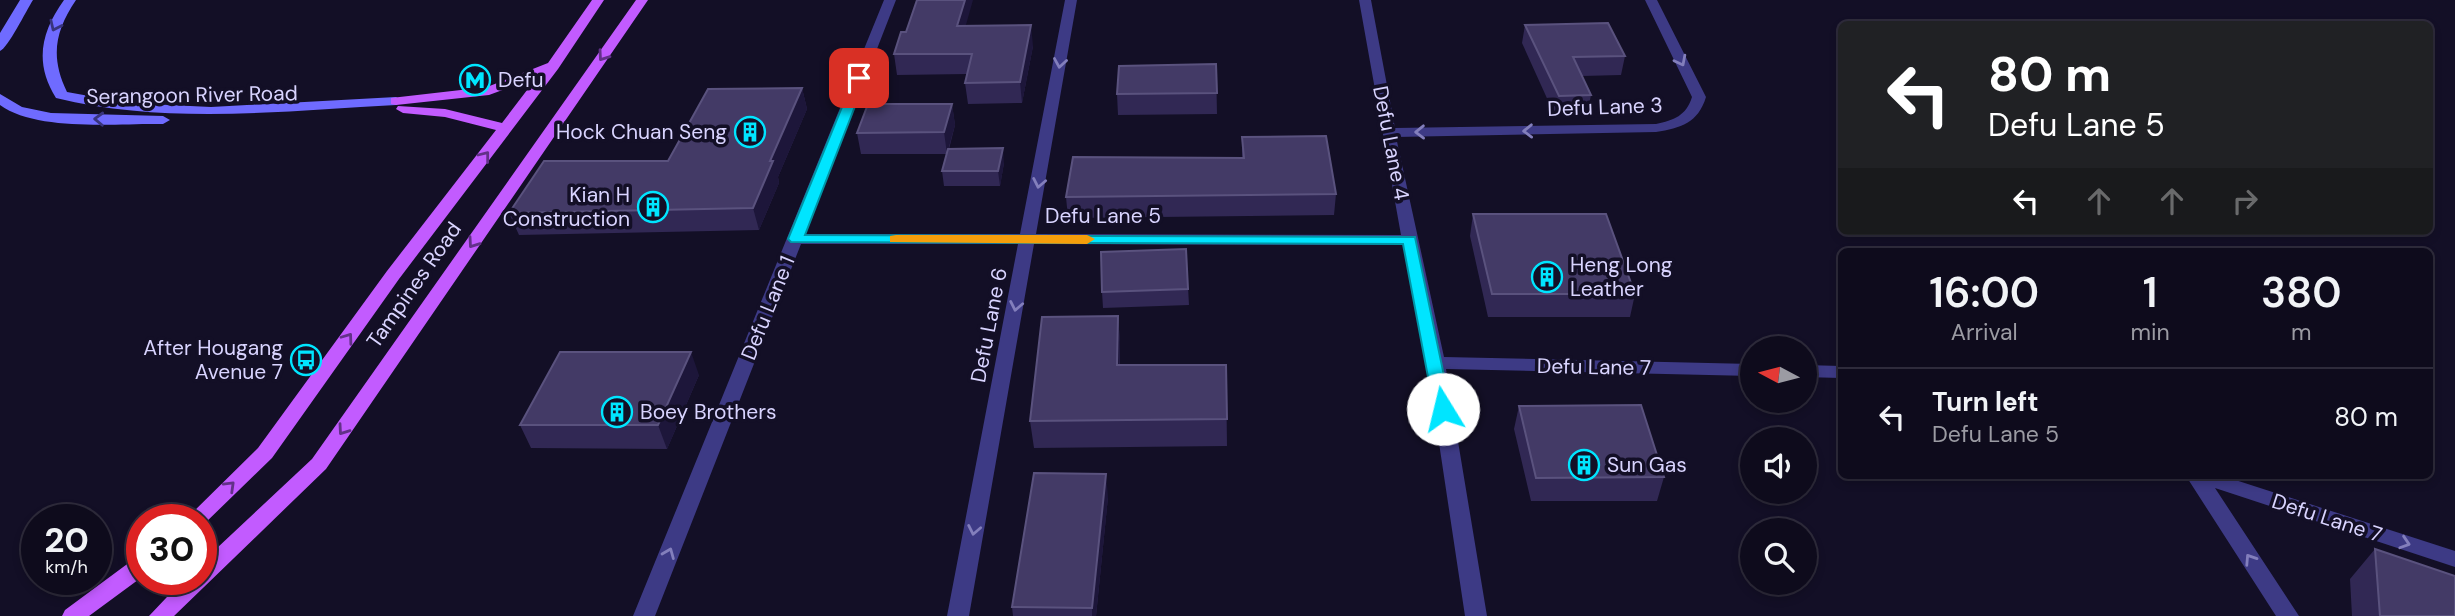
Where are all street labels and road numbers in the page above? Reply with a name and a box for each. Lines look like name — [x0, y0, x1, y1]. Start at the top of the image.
street label: Serangoon River Road — [86, 79, 298, 111]
street label: Defu Lane 4 — [1366, 83, 1416, 203]
street label: Defu Lane 3 — [1547, 91, 1663, 123]
street label: Defu Lane 5 — [1045, 202, 1161, 230]
street label: Tampines Road — [360, 217, 468, 353]
street label: Defu Lane 1 — [734, 252, 802, 364]
street label: Defu Lane 6 — [964, 265, 1014, 385]
street label: Defu Lane 7 — [1537, 352, 1651, 382]
street label: Defu Lane 7 — [2268, 487, 2386, 549]

